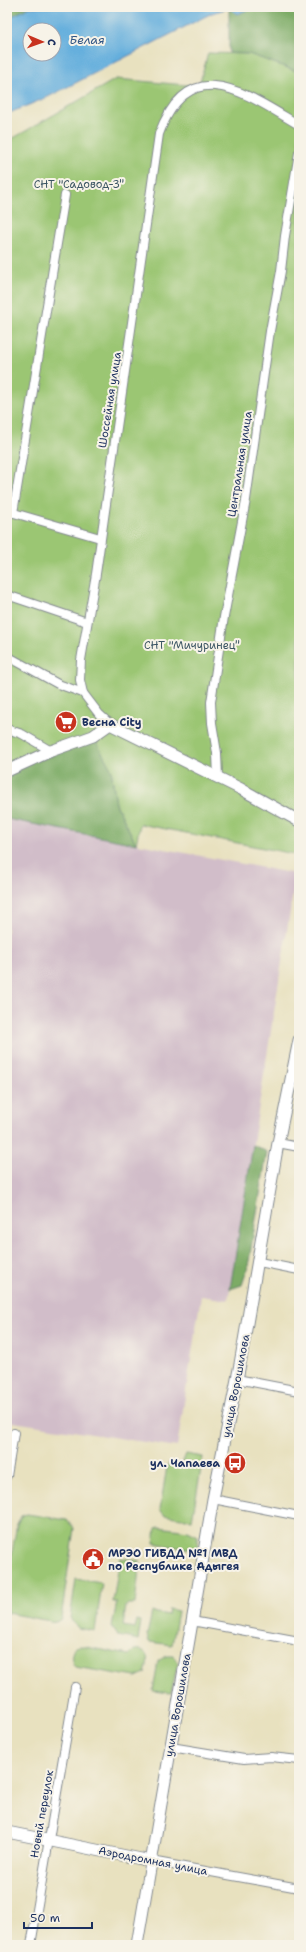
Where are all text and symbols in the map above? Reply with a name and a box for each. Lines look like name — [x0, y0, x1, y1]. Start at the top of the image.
north arrow — [22, 22, 62, 62]
water label: Белая — [69, 32, 105, 48]
text: С — [44, 39, 59, 46]
park label: СНТ "Садовод-3" — [34, 177, 124, 192]
street label: Шоссейная улица — [95, 351, 125, 449]
street label: Центральная улица — [224, 410, 256, 518]
park label: СНТ "Мичуринец" — [144, 638, 240, 653]
supermarket icon: Весна City — [53, 709, 79, 735]
place label: Весна City — [82, 715, 142, 730]
street label: улица Ворошилова — [219, 1333, 253, 1439]
bus stop icon: ул. Чапаева — [222, 1450, 248, 1476]
place label: ул. Чапаева — [150, 1456, 220, 1471]
public building icon: МРЭО ГИБДД №1 МВД по Республике Адыгея — [80, 1546, 106, 1572]
place label: МРЭО ГИБДД №1 МВД по Республике Адыгея — [108, 1546, 240, 1574]
street label: улица Ворошилова — [161, 1652, 195, 1758]
street label: Новый переулок — [27, 1769, 57, 1859]
street label: Аэродромная улица — [97, 1843, 209, 1879]
scale bar — [24, 1904, 92, 1930]
text: 50 m — [30, 1910, 60, 1926]

